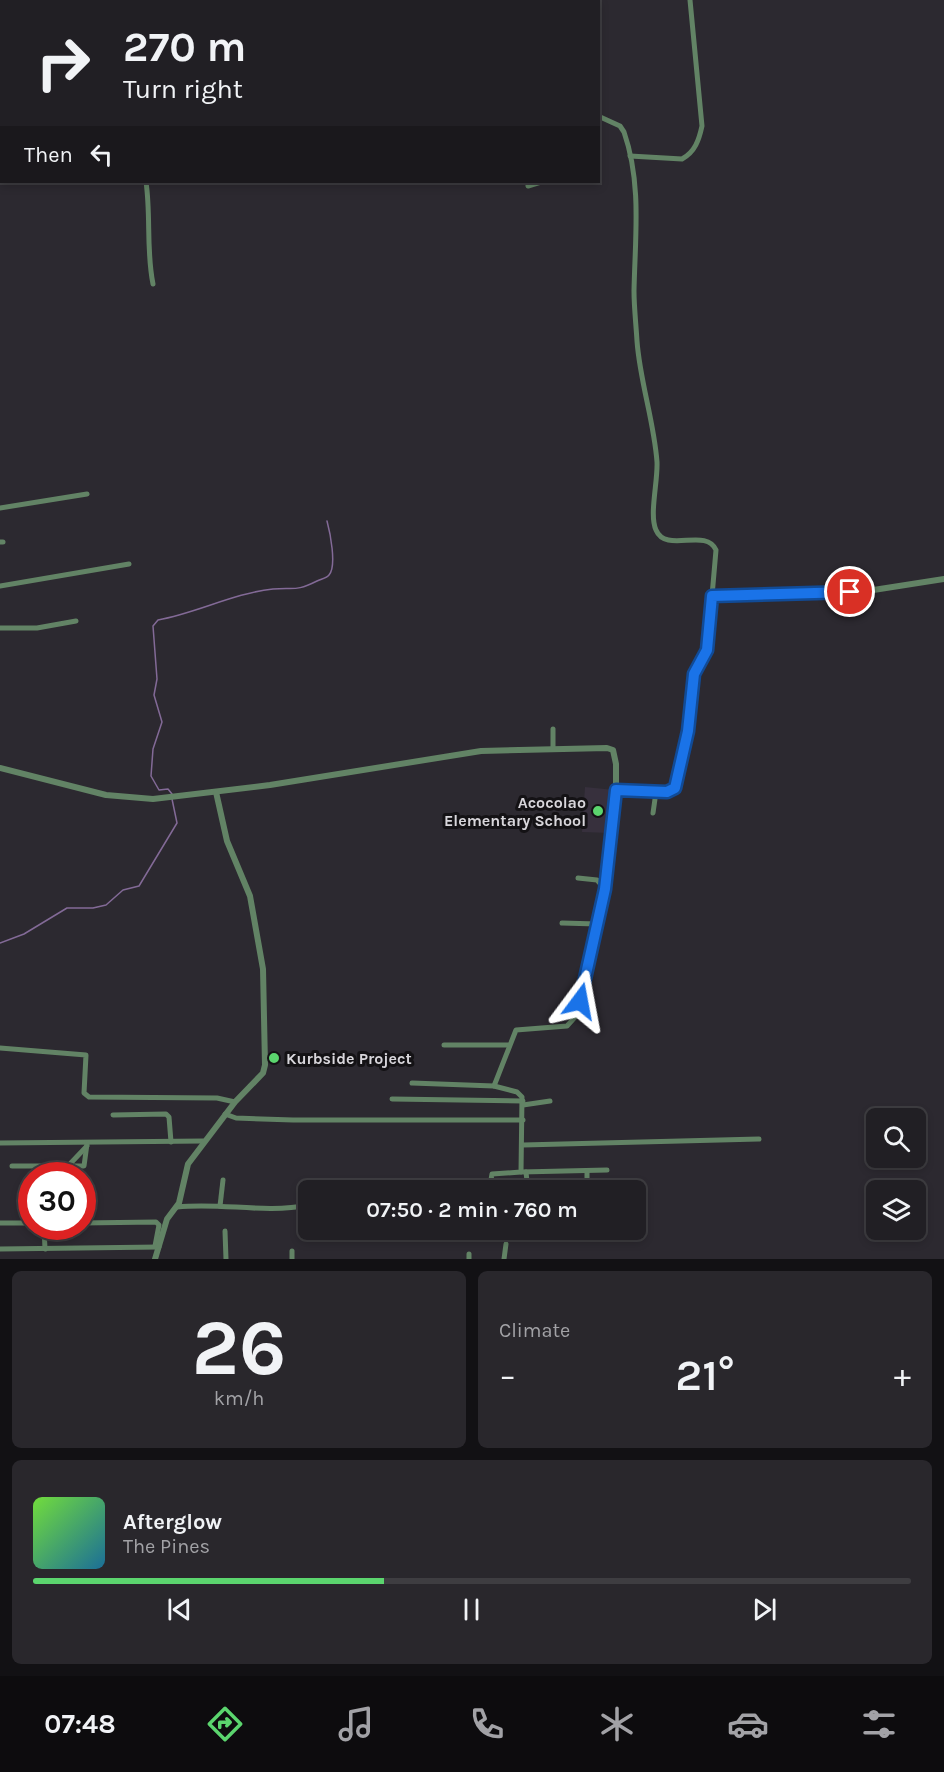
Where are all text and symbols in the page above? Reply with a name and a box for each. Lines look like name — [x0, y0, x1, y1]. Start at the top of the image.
text: 270 m — [123, 22, 246, 72]
icon: right — [24, 24, 102, 102]
text: Turn right — [123, 73, 243, 105]
icon: left — [85, 138, 118, 171]
text: Then — [24, 142, 73, 168]
pin — [824, 566, 875, 617]
icon: arrive — [833, 575, 866, 608]
place label: Acocolao Elementary School — [444, 793, 586, 830]
marker: Acocolao Elementary School — [591, 804, 605, 818]
position arrow — [548, 969, 612, 1033]
place label: Kurbside Project — [286, 1049, 412, 1068]
marker: Kurbside Project — [267, 1051, 281, 1065]
map controls — [866, 1108, 926, 1240]
button: search — [866, 1108, 926, 1168]
speed limit sign: 30 — [18, 1162, 96, 1240]
button: layers — [866, 1180, 926, 1240]
text: 07:50 · 2 min · 760 m — [366, 1197, 578, 1223]
text: 26 — [192, 1302, 286, 1394]
text: Climate — [499, 1319, 570, 1342]
text: 21° — [675, 1349, 735, 1401]
text: − — [499, 1356, 516, 1394]
text: + — [894, 1356, 911, 1394]
text: km/h — [214, 1387, 264, 1410]
text: Afterglow — [123, 1509, 222, 1535]
text: The Pines — [123, 1535, 210, 1558]
icon: previous — [163, 1593, 196, 1626]
icon: pause — [455, 1593, 488, 1626]
icon: next — [748, 1593, 781, 1626]
icon: directions — [204, 1703, 246, 1745]
icon: music — [335, 1703, 377, 1745]
icon: phone — [466, 1703, 508, 1745]
icon: climate — [596, 1703, 638, 1745]
icon: car — [727, 1703, 769, 1745]
icon: filters — [858, 1703, 900, 1745]
text: 07:48 — [44, 1708, 116, 1740]

